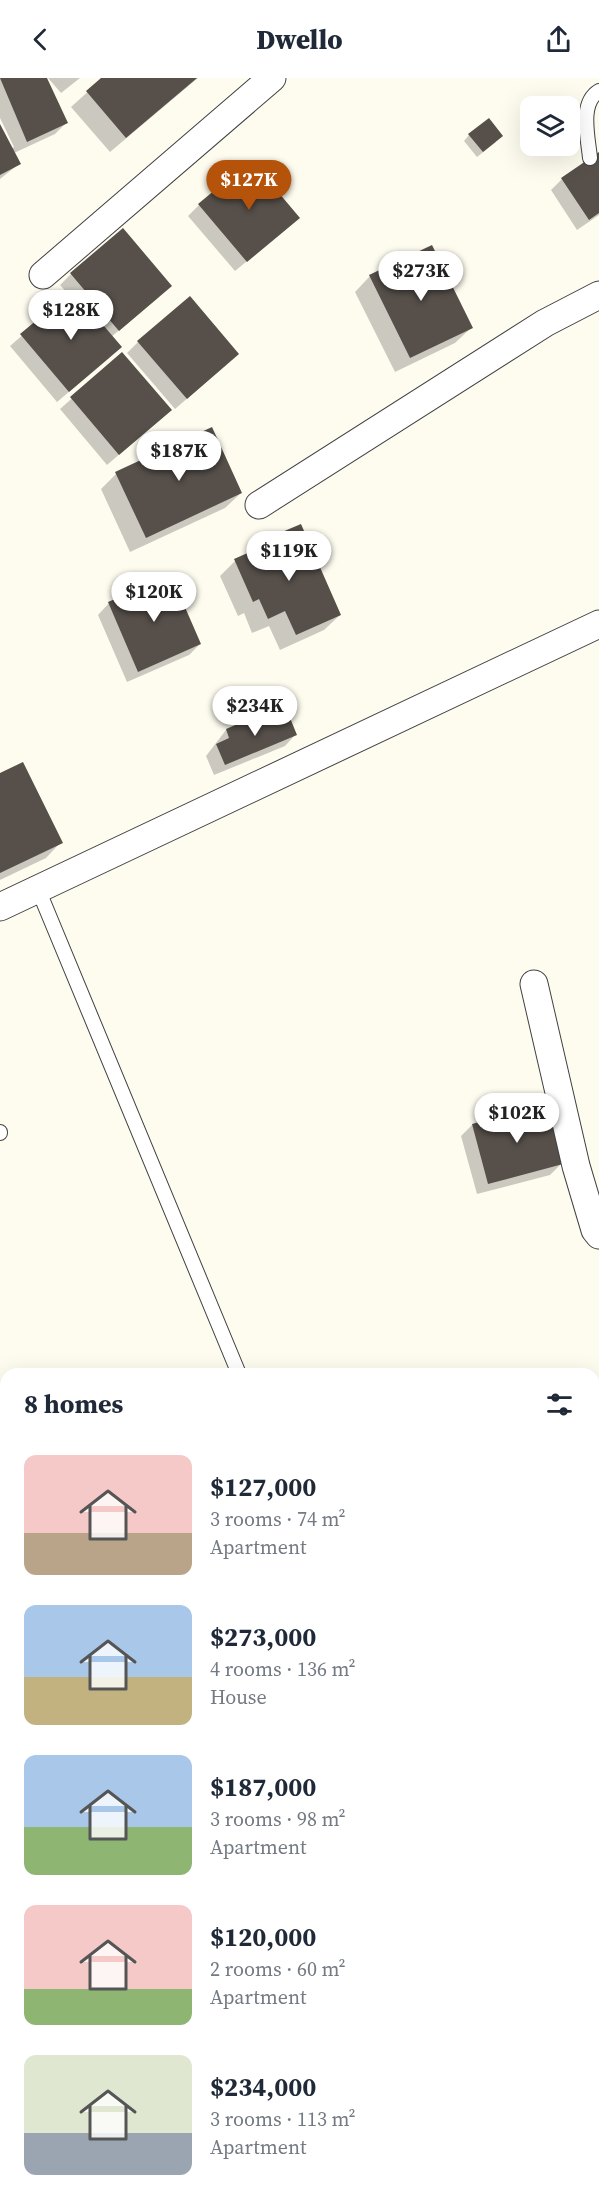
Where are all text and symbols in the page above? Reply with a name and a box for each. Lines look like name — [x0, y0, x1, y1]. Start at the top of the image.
text: Dwello — [256, 21, 343, 58]
icon: back — [24, 23, 57, 56]
icon: share — [542, 23, 575, 56]
map controls — [520, 96, 580, 156]
button: layers — [520, 96, 580, 156]
pin: $127K — [207, 160, 291, 211]
text: $127K — [220, 165, 278, 193]
pin: $273K — [379, 251, 463, 302]
text: $273K — [392, 256, 450, 284]
pin: $128K — [29, 290, 113, 341]
text: $128K — [42, 295, 100, 323]
pin: $187K — [137, 431, 221, 482]
text: $187K — [150, 436, 208, 464]
pin: $119K — [247, 531, 331, 582]
text: $119K — [260, 536, 318, 564]
pin: $120K — [112, 572, 196, 623]
text: $120K — [125, 577, 183, 605]
pin: $234K — [213, 686, 297, 737]
text: $234K — [226, 691, 284, 719]
pin: $102K — [475, 1093, 559, 1144]
text: $102K — [488, 1098, 546, 1126]
text: 8 homes — [24, 1386, 123, 1422]
icon: filters — [543, 1388, 576, 1421]
text: $127,000 — [210, 1469, 316, 1505]
icon: home — [72, 1479, 144, 1551]
text: 3 rooms · 74 m² — [210, 1505, 346, 1533]
text: Apartment — [210, 1533, 307, 1561]
text: $273,000 — [210, 1619, 316, 1655]
icon: home — [72, 1629, 144, 1701]
text: 4 rooms · 136 m² — [210, 1655, 356, 1683]
text: House — [210, 1683, 267, 1711]
text: $187,000 — [210, 1769, 316, 1805]
icon: home — [72, 1779, 144, 1851]
text: 3 rooms · 98 m² — [210, 1805, 346, 1833]
text: Apartment — [210, 1833, 307, 1861]
text: $120,000 — [210, 1919, 316, 1955]
icon: home — [72, 1929, 144, 2001]
text: 2 rooms · 60 m² — [210, 1955, 346, 1983]
text: Apartment — [210, 1983, 307, 2011]
text: $234,000 — [210, 2069, 316, 2105]
icon: home — [72, 2079, 144, 2151]
text: 3 rooms · 113 m² — [210, 2105, 356, 2133]
text: Apartment — [210, 2133, 307, 2161]

